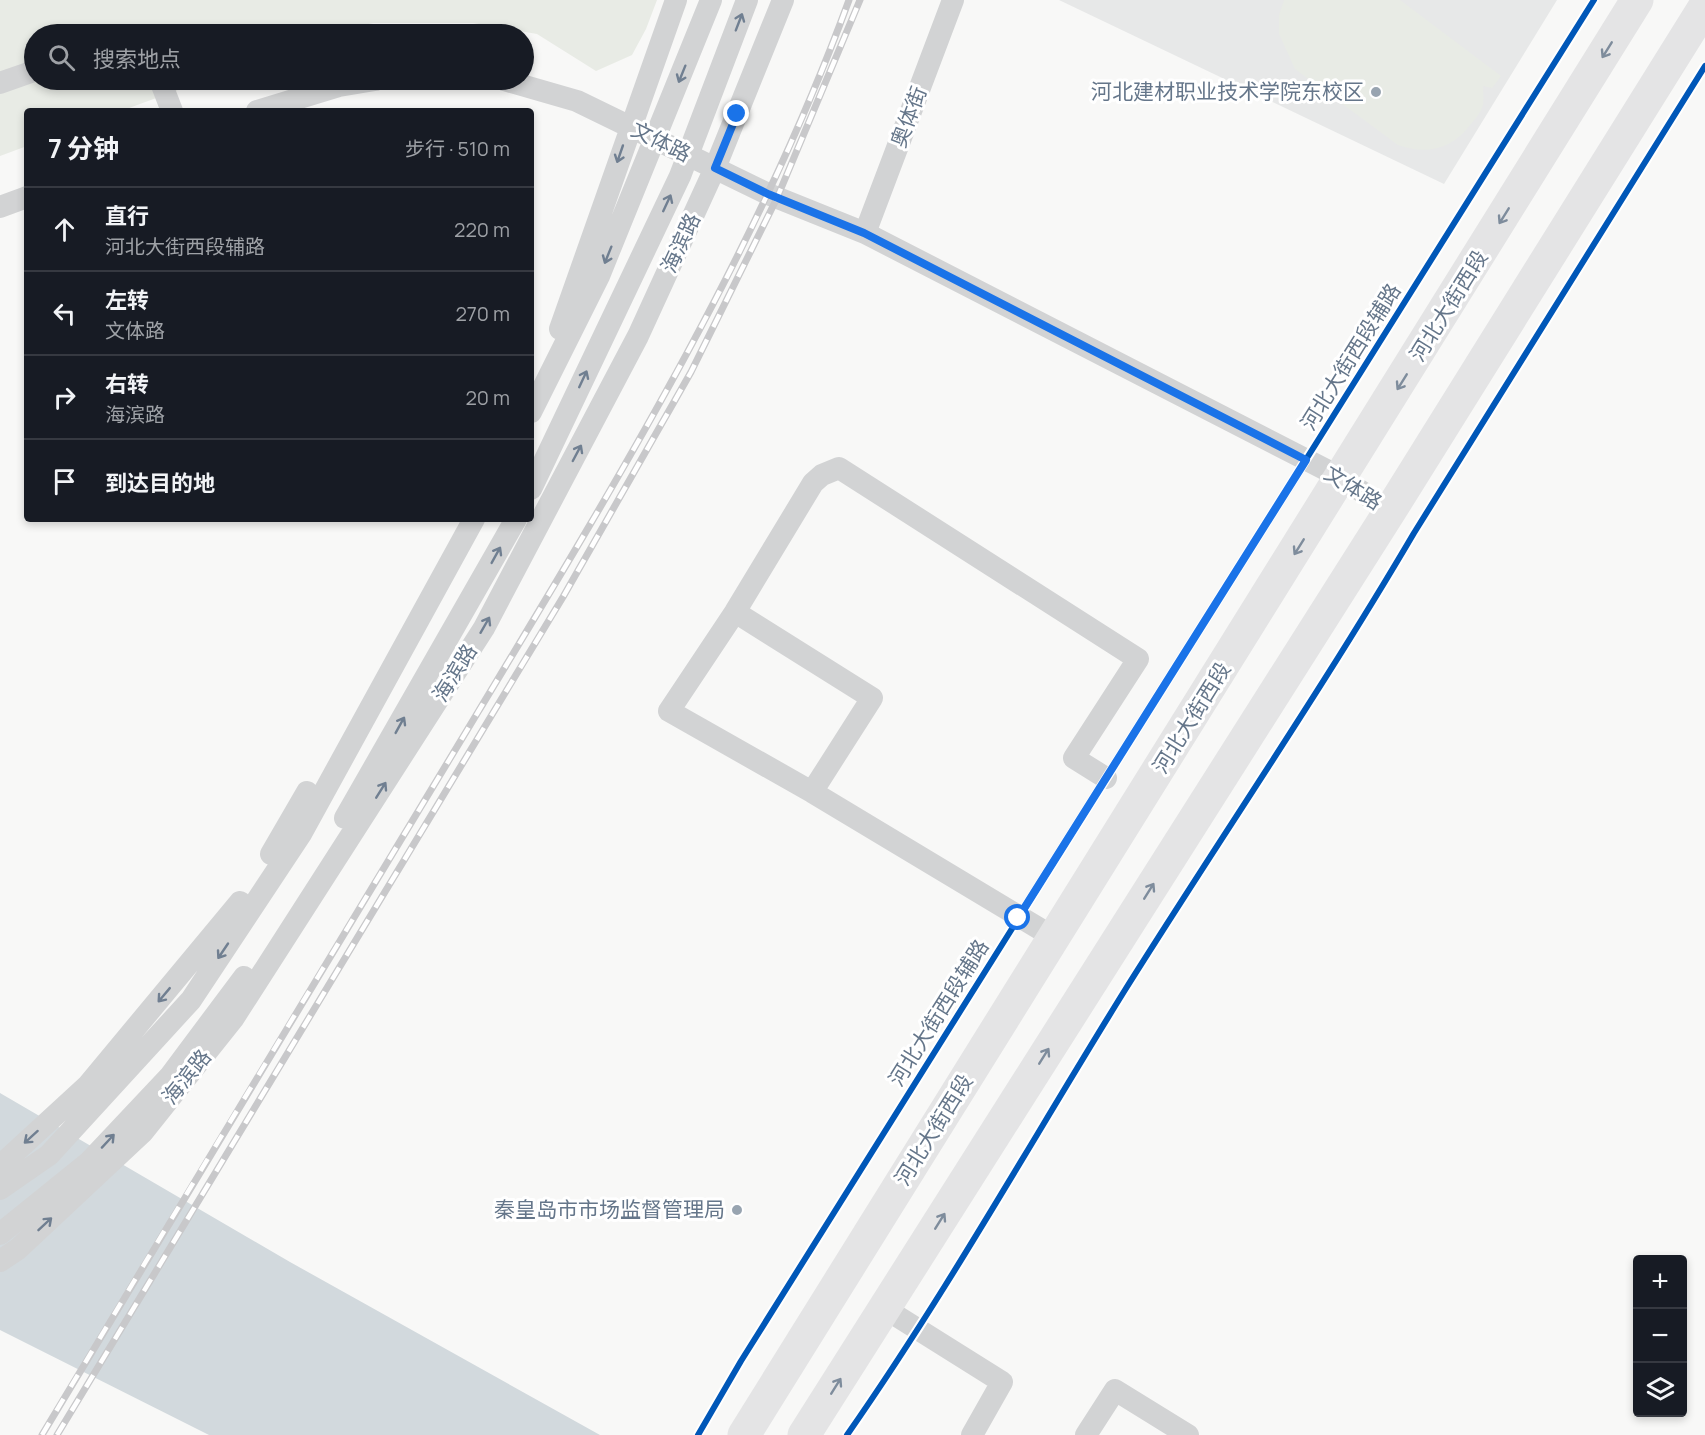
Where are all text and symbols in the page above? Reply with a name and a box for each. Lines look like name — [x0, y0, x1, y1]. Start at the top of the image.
one-way arrow — [734, 13, 745, 32]
search box — [24, 24, 534, 90]
icon: search — [45, 41, 78, 74]
one-way arrow — [1600, 41, 1612, 58]
text: 搜索地点 — [93, 44, 181, 74]
one-way arrow — [676, 64, 687, 83]
place label: 河北建材职业技术学院东校区 — [1091, 77, 1364, 105]
street label: 奥体街 — [884, 82, 932, 151]
marker: 河北建材职业技术学院东校区 — [1369, 85, 1383, 99]
route end — [723, 100, 749, 126]
street label: 文体路 — [627, 115, 696, 167]
text: 7 分钟 — [48, 130, 119, 166]
text: 步行 · 510 m — [405, 135, 510, 162]
one-way arrow — [613, 144, 624, 163]
one-way arrow — [662, 195, 674, 213]
text: 直行 — [105, 201, 149, 231]
one-way arrow — [1498, 207, 1510, 224]
street label: 海滨路 — [654, 208, 706, 277]
icon: ahead — [48, 213, 81, 246]
text: 220 m — [454, 216, 510, 243]
text: 河北大街西段辅路 — [105, 233, 265, 260]
one-way arrow — [602, 245, 613, 263]
street label: 河北大街西段 — [1403, 245, 1493, 366]
street label: 河北大街西段辅路 — [1294, 278, 1407, 435]
text: 左转 — [105, 285, 149, 315]
icon: left — [48, 297, 81, 330]
text: 270 m — [455, 300, 510, 327]
text: 文体路 — [105, 317, 165, 344]
text: 右转 — [105, 369, 149, 399]
one-way arrow — [578, 371, 590, 389]
one-way arrow — [1395, 373, 1407, 390]
icon: right — [48, 381, 81, 414]
text: 20 m — [465, 384, 510, 411]
text: 海滨路 — [105, 401, 165, 428]
one-way arrow — [572, 444, 583, 462]
street label: 文体路 — [1319, 459, 1388, 516]
icon: arrive — [48, 465, 81, 498]
text: 到达目的地 — [105, 468, 215, 498]
one-way arrow — [1292, 538, 1304, 555]
one-way arrow — [490, 547, 502, 564]
one-way arrow — [479, 617, 491, 634]
street label: 海滨路 — [426, 638, 483, 707]
street label: 河北大街西段 — [1146, 657, 1236, 778]
one-way arrow — [394, 717, 406, 734]
one-way arrow — [375, 782, 387, 798]
one-way arrow — [1143, 883, 1155, 900]
route start — [1004, 904, 1030, 930]
street label: 河北大街西段辅路 — [882, 934, 995, 1091]
one-way arrow — [217, 942, 230, 959]
one-way arrow — [157, 987, 171, 1002]
street label: 海滨路 — [156, 1043, 217, 1110]
one-way arrow — [1039, 1048, 1051, 1065]
street label: 河北大街西段 — [888, 1069, 978, 1190]
one-way arrow — [24, 1130, 39, 1145]
one-way arrow — [101, 1134, 116, 1149]
place label: 秦皇岛市市场监督管理局 — [494, 1195, 725, 1223]
marker: 秦皇岛市市场监督管理局 — [730, 1203, 744, 1217]
one-way arrow — [934, 1213, 946, 1230]
one-way arrow — [37, 1217, 52, 1231]
map controls — [1633, 1255, 1687, 1417]
button: + — [1633, 1255, 1687, 1309]
button: − — [1633, 1309, 1687, 1363]
button: layers — [1633, 1363, 1687, 1417]
one-way arrow — [829, 1377, 842, 1394]

